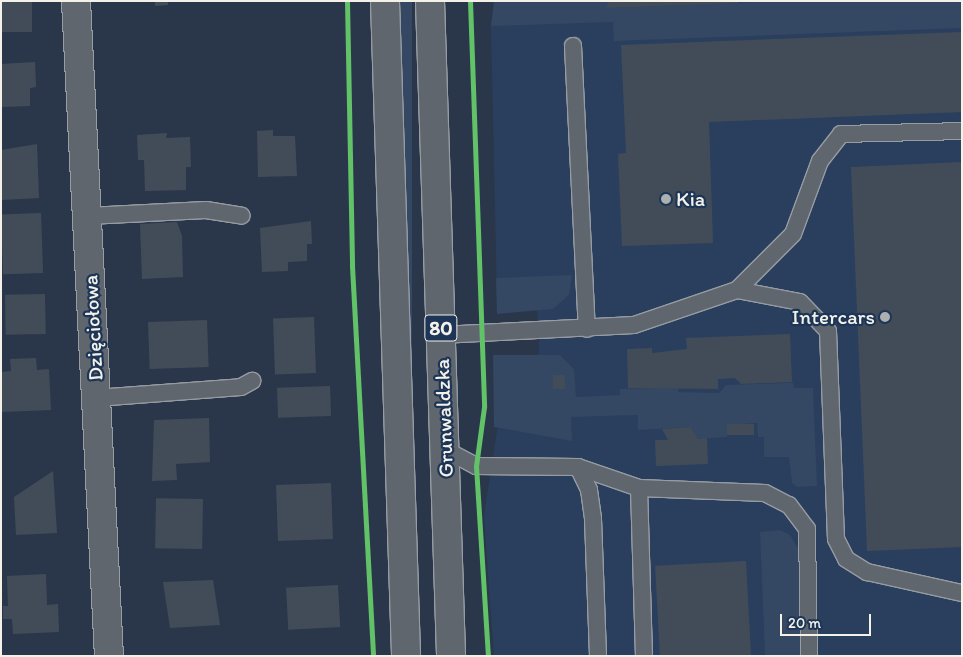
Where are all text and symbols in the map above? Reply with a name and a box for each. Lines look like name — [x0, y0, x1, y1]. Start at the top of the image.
place label: Kia — [676, 186, 705, 212]
marker: Kia — [660, 193, 672, 205]
street label: Dzięciołowa — [78, 274, 108, 382]
place label: Intercars — [792, 304, 875, 330]
road number: 80 — [424, 310, 458, 346]
marker: Intercars — [879, 311, 891, 323]
street label: Grunwaldzka — [429, 358, 459, 478]
scale bar — [783, 604, 874, 636]
text: 20 m — [788, 614, 821, 632]

